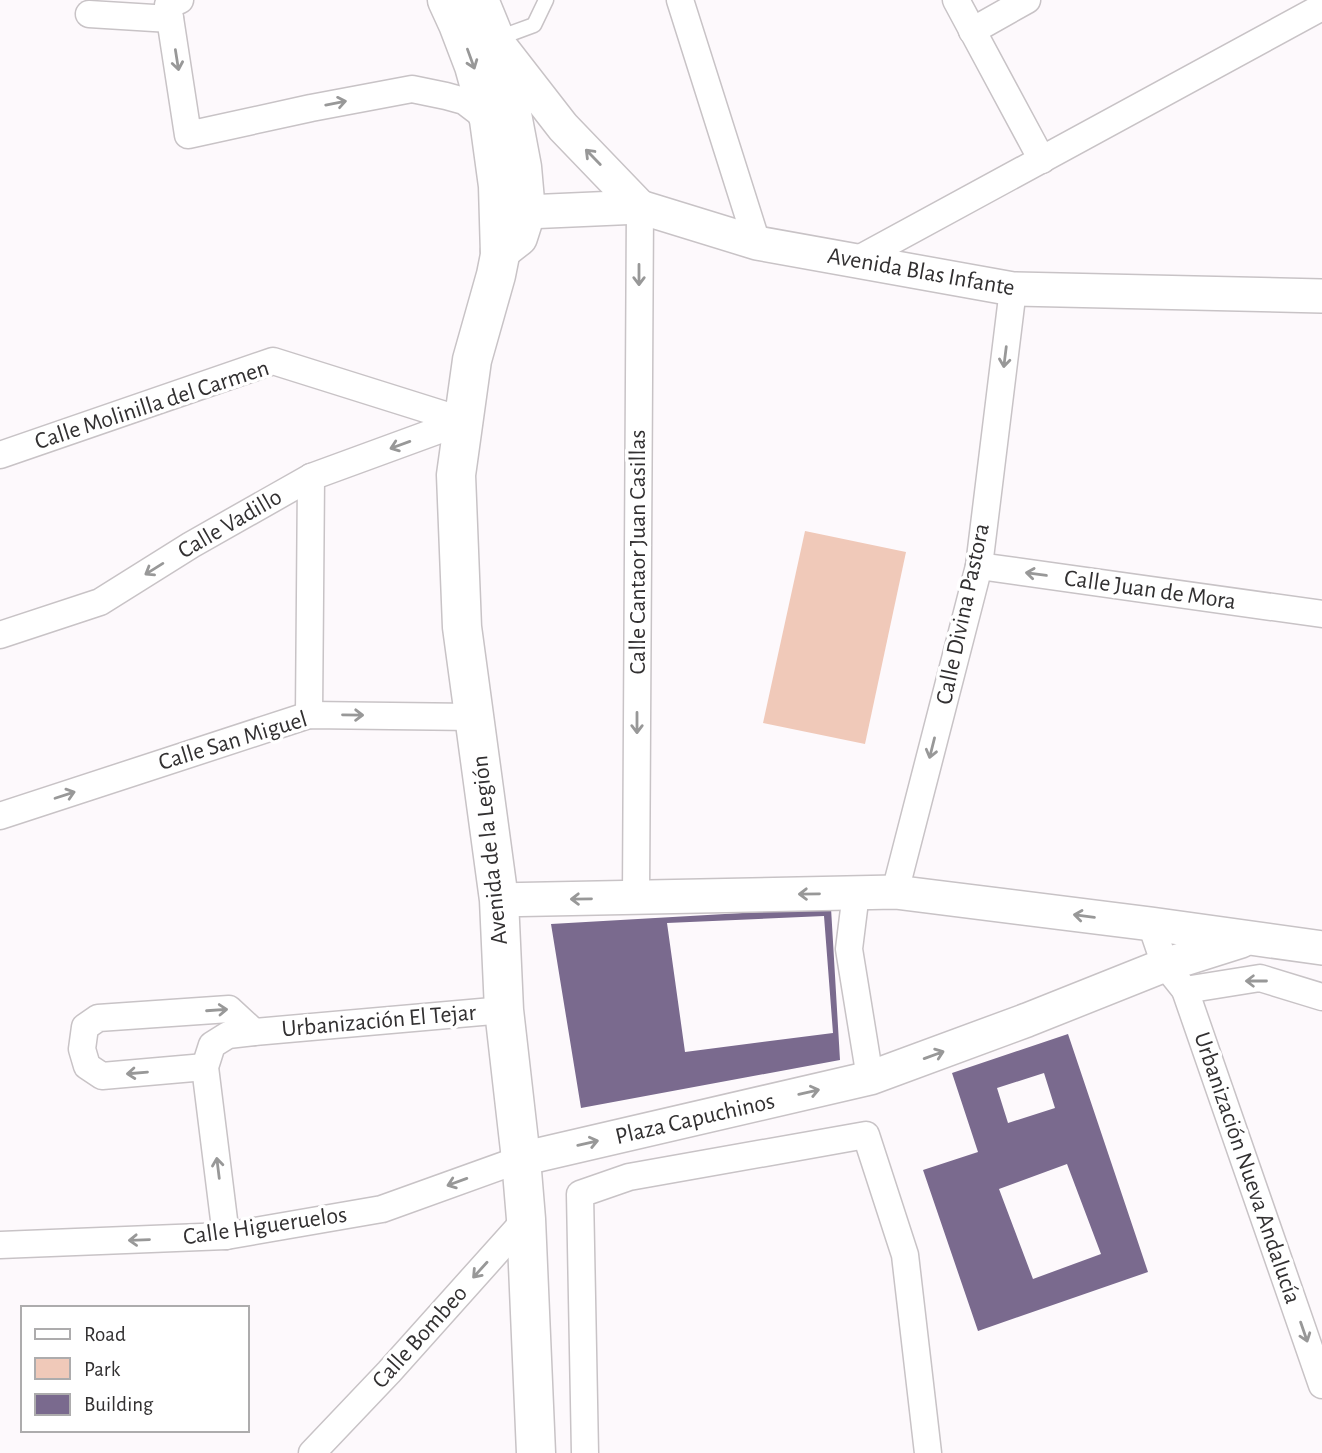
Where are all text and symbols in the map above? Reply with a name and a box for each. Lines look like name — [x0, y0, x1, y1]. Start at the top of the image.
one-way arrow — [170, 48, 183, 71]
one-way arrow — [466, 48, 478, 70]
one-way arrow — [324, 96, 347, 110]
one-way arrow — [584, 149, 601, 166]
street label: Avenida Blas Infante — [826, 244, 1016, 300]
one-way arrow — [633, 263, 646, 286]
one-way arrow — [998, 345, 1011, 368]
street label: Calle Molinilla del Carmen — [32, 356, 272, 454]
street label: Calle Cantaor Juan Casillas — [626, 430, 650, 674]
one-way arrow — [389, 439, 411, 452]
street label: Calle Vadillo — [174, 485, 286, 563]
street label: Calle Divina Pastora — [932, 521, 994, 707]
one-way arrow — [144, 562, 164, 576]
street label: Calle Juan de Mora — [1063, 566, 1237, 614]
one-way arrow — [1025, 567, 1048, 580]
street label: Calle San Miguel — [156, 707, 310, 775]
one-way arrow — [341, 709, 364, 722]
one-way arrow — [630, 711, 644, 734]
one-way arrow — [925, 737, 938, 759]
street label: Avenida de la Legión — [468, 754, 512, 946]
one-way arrow — [53, 787, 75, 800]
one-way arrow — [797, 887, 820, 901]
one-way arrow — [570, 892, 593, 906]
one-way arrow — [1073, 909, 1096, 922]
one-way arrow — [1245, 974, 1268, 988]
street label: Urbanización El Tejar — [281, 1001, 478, 1041]
one-way arrow — [205, 1003, 227, 1016]
street label: Urbanización Nueva Andalucía — [1189, 1029, 1305, 1307]
one-way arrow — [922, 1048, 944, 1060]
one-way arrow — [126, 1067, 148, 1080]
one-way arrow — [797, 1085, 820, 1099]
street label: Plaza Capuchinos — [613, 1089, 777, 1149]
one-way arrow — [576, 1136, 599, 1150]
one-way arrow — [211, 1157, 224, 1180]
one-way arrow — [446, 1177, 468, 1189]
street label: Calle Higueruelos — [182, 1203, 348, 1249]
one-way arrow — [127, 1233, 150, 1246]
one-way arrow — [472, 1261, 488, 1279]
street label: Calle Bombeo — [368, 1281, 472, 1393]
legend — [21, 1306, 248, 1432]
one-way arrow — [1299, 1321, 1311, 1343]
text: Road — [84, 1324, 126, 1345]
text: Park — [84, 1359, 121, 1380]
text: Building — [84, 1394, 154, 1415]

